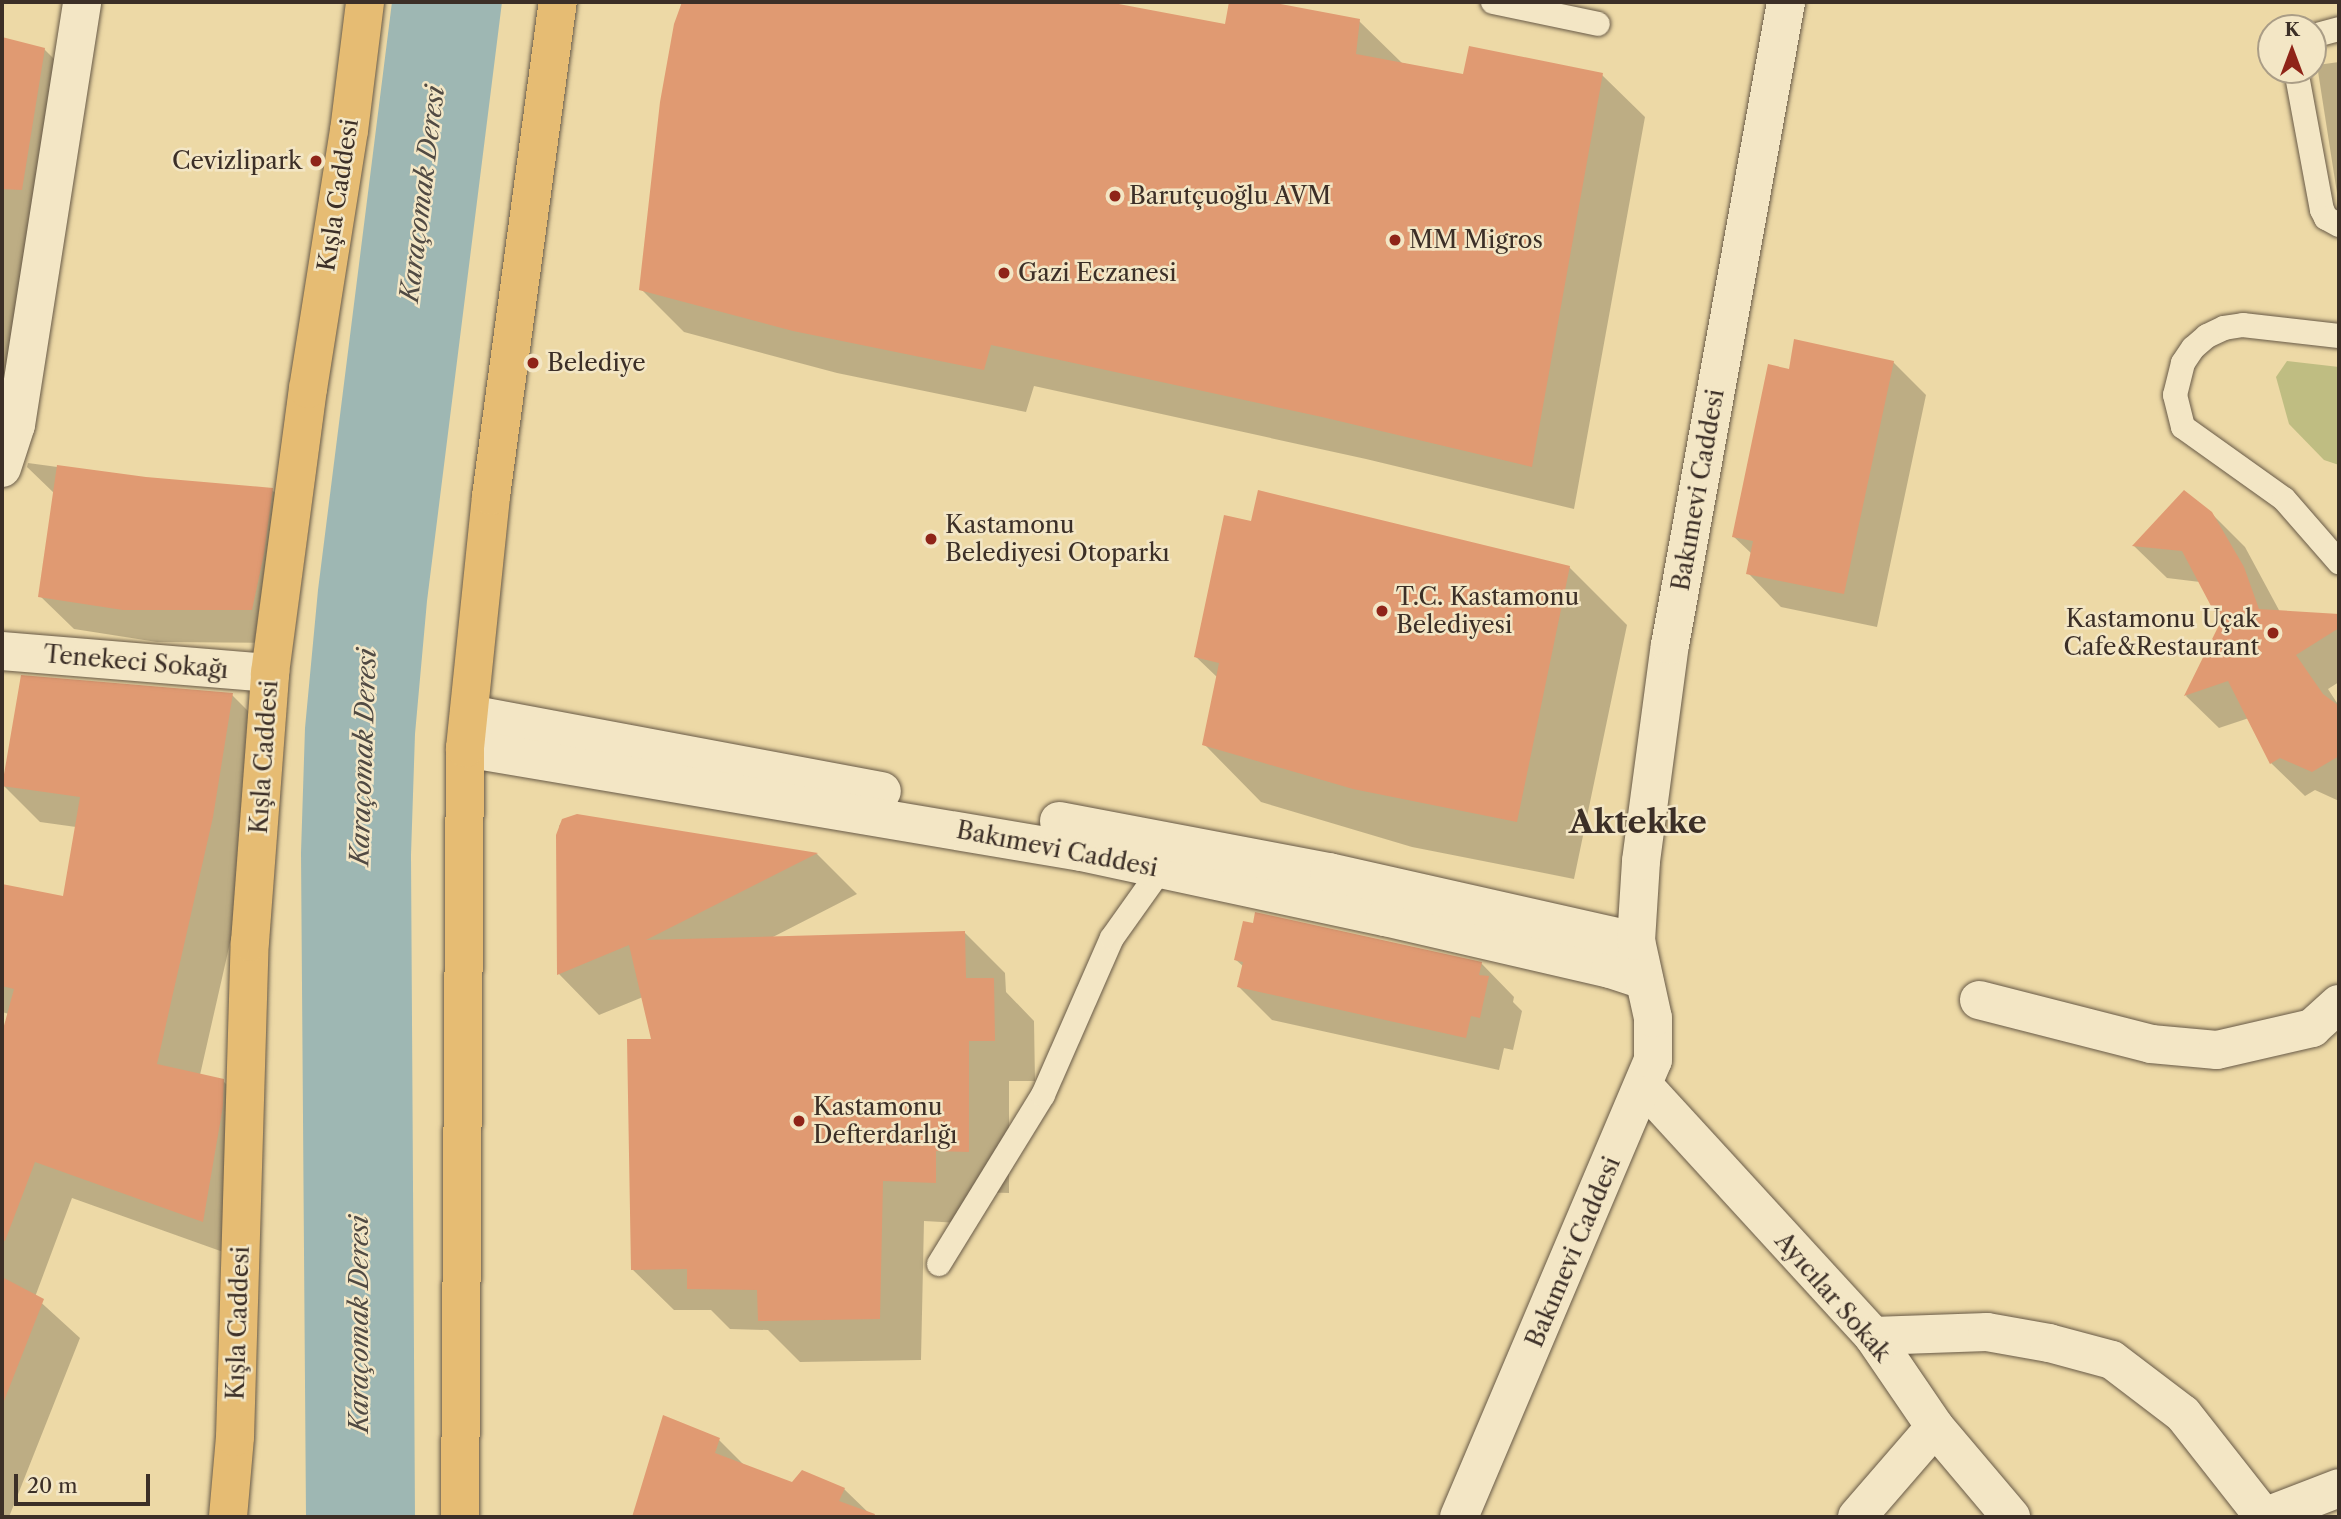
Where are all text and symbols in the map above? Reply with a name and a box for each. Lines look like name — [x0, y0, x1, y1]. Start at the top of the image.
north arrow — [2257, 14, 2327, 84]
text: K — [2284, 18, 2300, 41]
water label: Karaçomak Deresi — [394, 84, 452, 304]
street label: Kışla Caddesi — [312, 117, 364, 273]
place label: Cevizlipark — [172, 147, 302, 175]
marker: Cevizlipark — [308, 153, 324, 169]
place label: Barutçuoğlu AVM — [1129, 182, 1332, 210]
marker: Barutçuoğlu AVM — [1107, 188, 1123, 204]
place label: MM Migros — [1409, 226, 1543, 254]
marker: MM Migros — [1387, 232, 1403, 248]
place label: Gazi Eczanesi — [1018, 259, 1176, 287]
marker: Gazi Eczanesi — [996, 265, 1012, 281]
place label: Belediye — [547, 349, 646, 377]
marker: Belediye — [525, 355, 541, 371]
street label: Bakımevi Caddesi — [1666, 387, 1730, 593]
place label: Kastamonu Belediyesi Otoparkı — [945, 511, 1170, 567]
marker: Kastamonu Belediyesi Otoparkı — [923, 531, 939, 547]
place label: T.C. Kastamonu Belediyesi — [1396, 583, 1579, 639]
marker: T.C. Kastamonu Belediyesi — [1374, 603, 1390, 619]
place label: Kastamonu Uçak Cafe&Restaurant — [2064, 605, 2259, 661]
marker: Kastamonu Uçak Cafe&Restaurant — [2265, 625, 2281, 641]
street label: Tenekeci Sokağı — [43, 640, 229, 684]
water label: Karaçomak Deresi — [345, 648, 383, 866]
street label: Kışla Caddesi — [244, 679, 284, 835]
district label: Aktekke — [1569, 803, 1707, 841]
street label: Bakımevi Caddesi — [954, 815, 1160, 883]
place label: Kastamonu Defterdarlığı — [813, 1093, 957, 1149]
marker: Kastamonu Defterdarlığı — [791, 1113, 807, 1129]
street label: Bakımevi Caddesi — [1520, 1152, 1626, 1352]
water label: Karaçomak Deresi — [344, 1215, 376, 1433]
street label: Ayıcılar Sokak — [1769, 1226, 1897, 1368]
street label: Kışla Caddesi — [221, 1245, 255, 1401]
scale bar — [18, 1460, 154, 1504]
text: 20 m — [27, 1473, 78, 1498]

